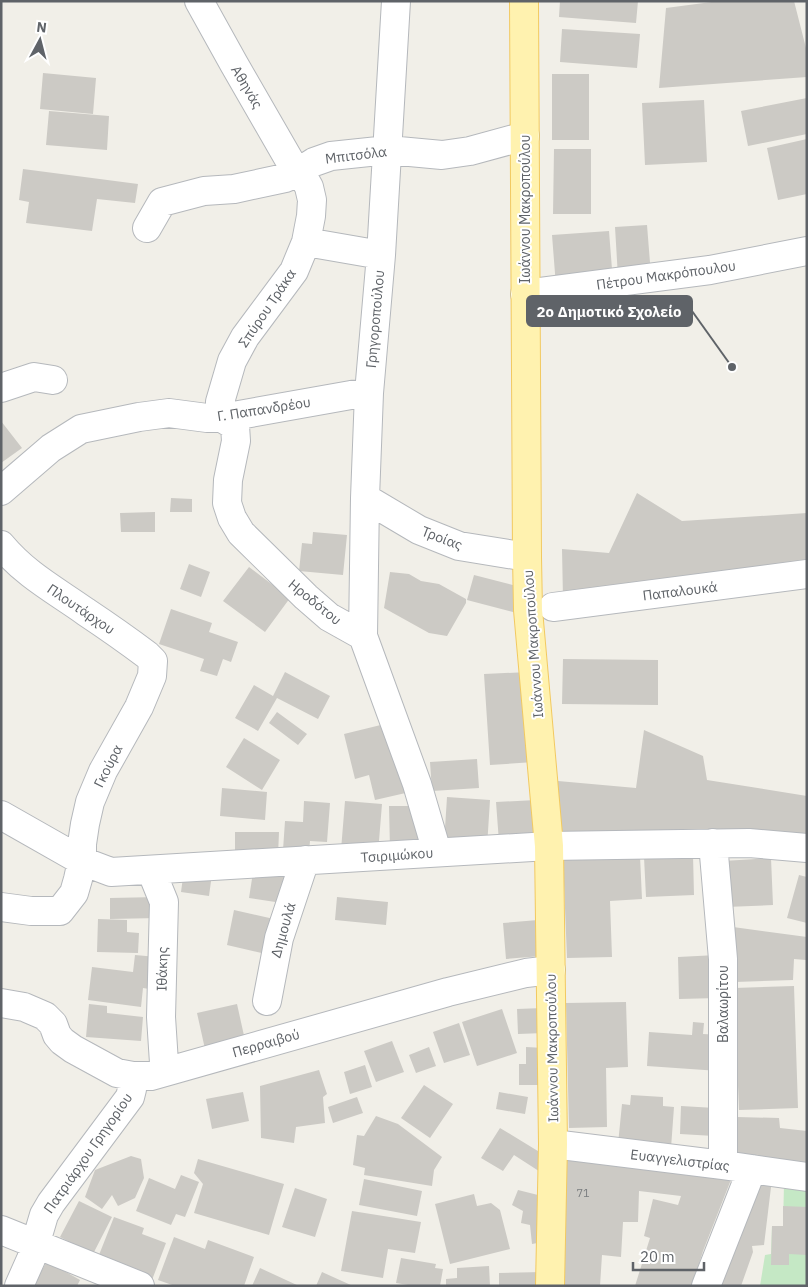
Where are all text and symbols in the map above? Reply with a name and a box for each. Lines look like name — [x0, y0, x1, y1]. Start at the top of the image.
north arrow — [15, 15, 65, 65]
text: N — [35, 18, 48, 37]
street label: Αθηνάς — [227, 62, 267, 112]
street label: Ιωάννου Μακροπούλου — [516, 135, 534, 283]
street label: Μπιτσόλα — [324, 142, 388, 168]
street label: Πέτρου Μακρόπουλου — [595, 256, 737, 294]
street label: Σπύρου Τράκα — [234, 265, 300, 351]
street label: Γρηγοροπούλου — [362, 269, 388, 369]
callout: 2ο Δημοτικό Σχολείο — [527, 296, 692, 326]
text: 2ο Δημοτικό Σχολείο — [537, 302, 681, 321]
street label: Γ. Παπανδρέου — [216, 393, 312, 425]
street label: Τροίας — [419, 522, 465, 554]
street label: Ιωάννου Μακροπούλου — [519, 569, 547, 719]
street label: Ηροδότου — [285, 575, 345, 629]
street label: Παπαλουκά — [641, 577, 719, 605]
street label: Πλουτάρχου — [44, 580, 118, 638]
street label: Γκούρα — [90, 741, 126, 791]
street label: Τσιριμώκου — [360, 843, 434, 867]
street label: Δημουλά — [267, 900, 299, 960]
street label: Ιθάκης — [153, 946, 171, 991]
street label: Βαλαωρίτου — [714, 965, 732, 1043]
street label: Ιωάννου Μακροπούλου — [542, 973, 562, 1123]
street label: Περραιβού — [230, 1025, 302, 1061]
street label: Πατριάρχου Γρηγορίου — [40, 1089, 136, 1217]
street label: Ευαγγελιστρίας — [629, 1145, 731, 1175]
house number: 71 — [576, 1186, 590, 1200]
scale bar — [633, 1240, 704, 1272]
text: 20 m — [640, 1247, 675, 1266]

